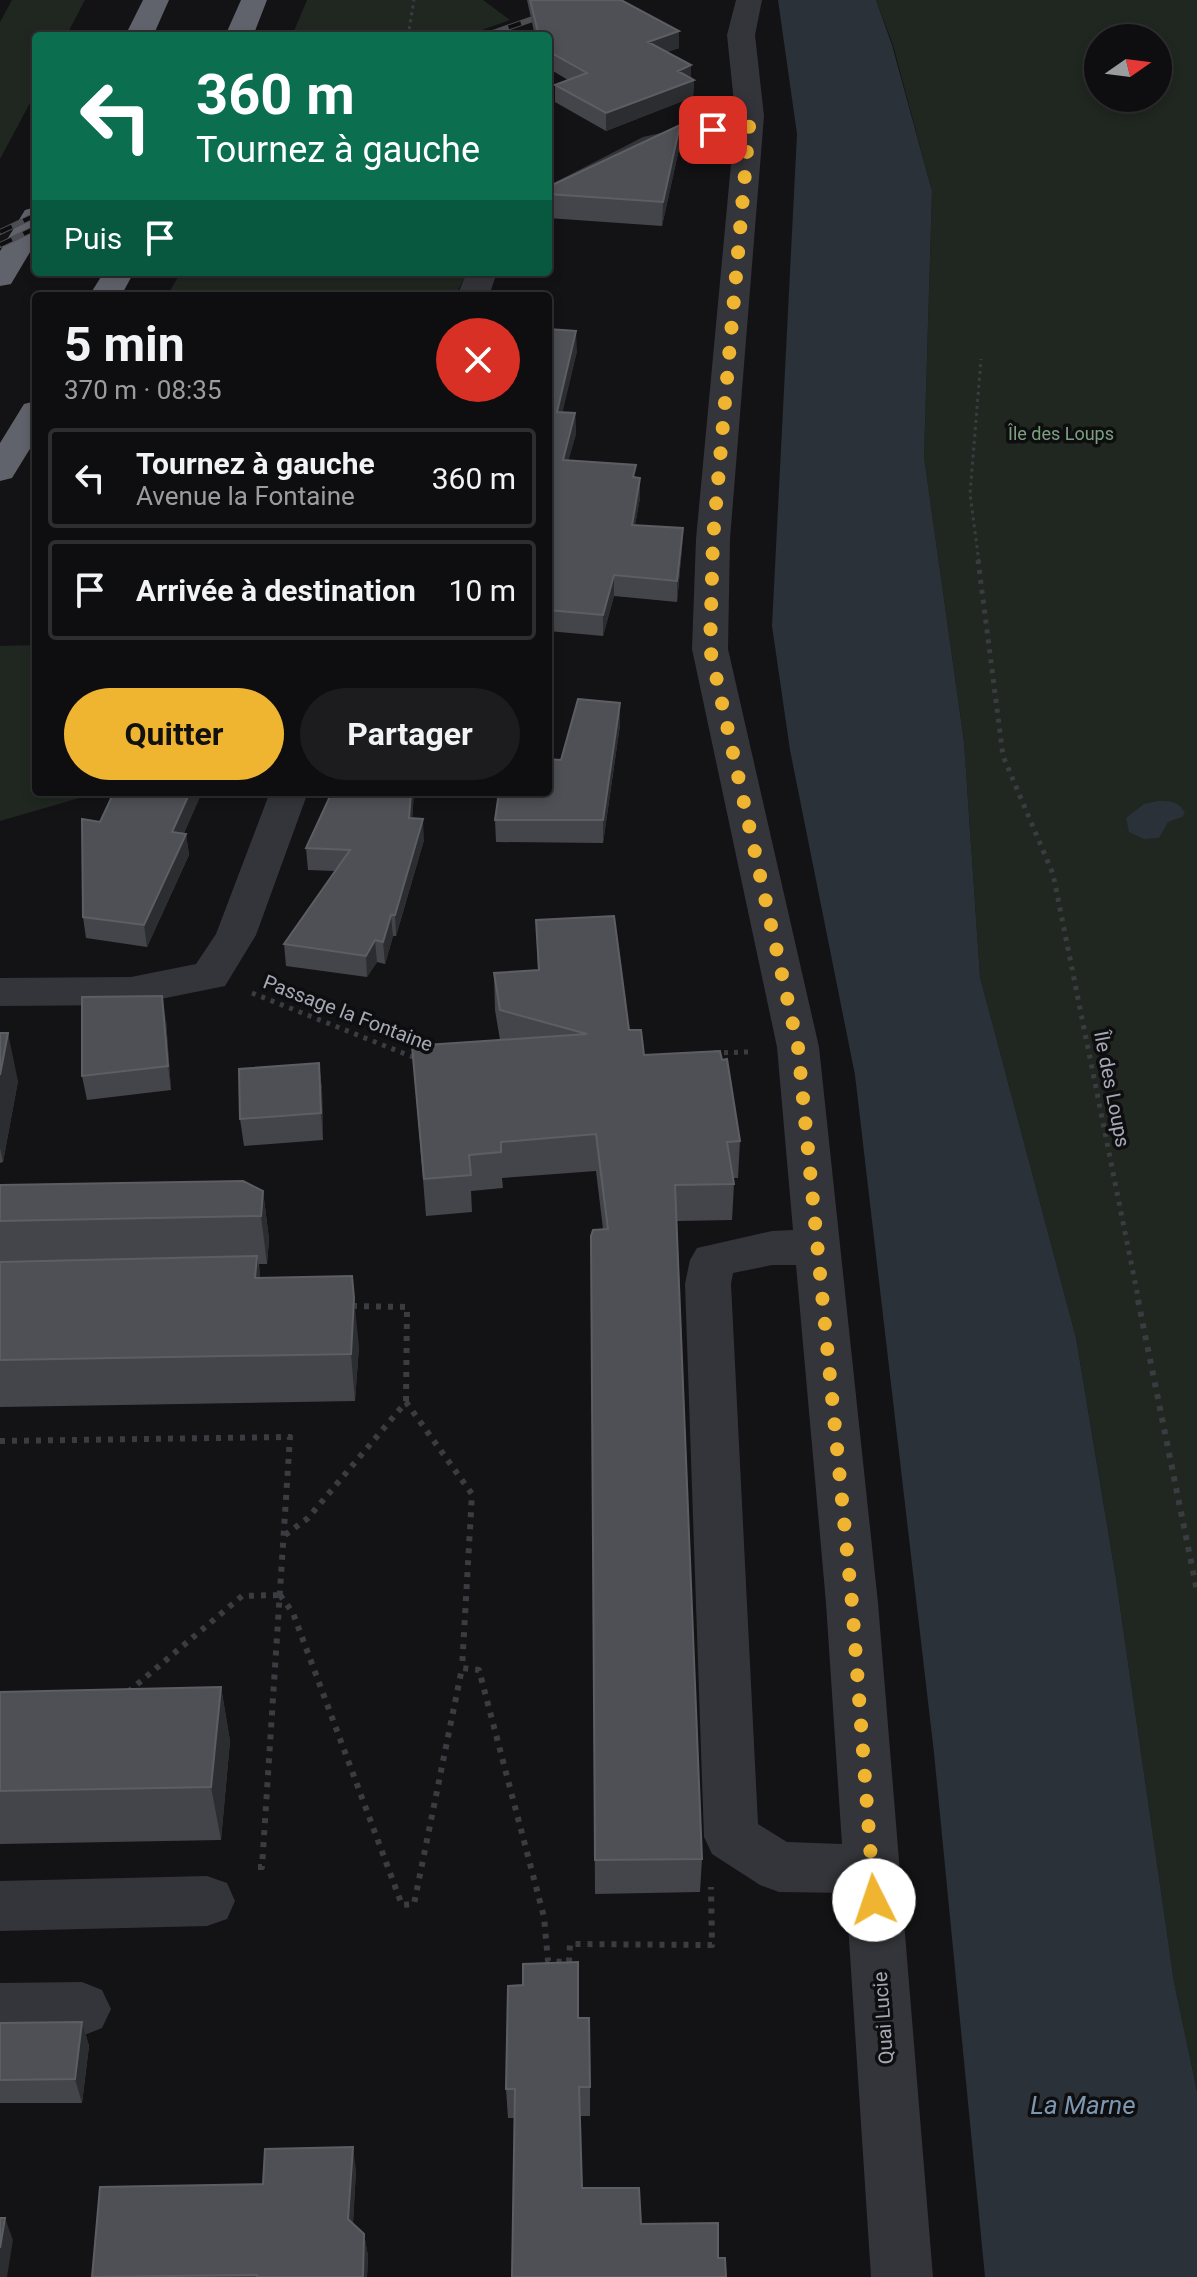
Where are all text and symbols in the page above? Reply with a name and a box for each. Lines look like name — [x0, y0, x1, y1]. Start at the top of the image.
north arrow — [1084, 24, 1172, 112]
map controls — [1084, 24, 1172, 112]
text: 360 m — [196, 62, 355, 128]
icon: left — [64, 64, 168, 168]
pin — [679, 96, 747, 164]
icon: arrive — [691, 108, 735, 152]
text: Tournez à gauche — [196, 129, 480, 171]
icon: arrive — [138, 216, 182, 260]
text: Puis — [64, 221, 122, 256]
text: 5 min — [64, 316, 185, 373]
button: close — [436, 318, 520, 402]
text: 370 m · 08:35 — [64, 375, 222, 405]
park label: Île des Loups — [1007, 423, 1114, 444]
text: Tournez à gauche — [136, 446, 375, 481]
icon: left — [68, 456, 112, 500]
text: 360 m — [432, 461, 516, 496]
text: Avenue la Fontaine — [136, 481, 355, 511]
icon: arrive — [68, 568, 112, 612]
text: Arrivée à destination — [136, 573, 416, 608]
text: 10 m — [449, 573, 516, 608]
button: Quitter — [64, 688, 284, 780]
button: Partager — [300, 688, 520, 780]
street label: Passage la Fontaine — [260, 970, 436, 1056]
street label: Île des Loups — [1089, 1028, 1135, 1149]
position arrow — [832, 1858, 916, 1942]
street label: Quai Lucie — [868, 1971, 898, 2065]
water label: La Marne — [1030, 2090, 1136, 2120]

